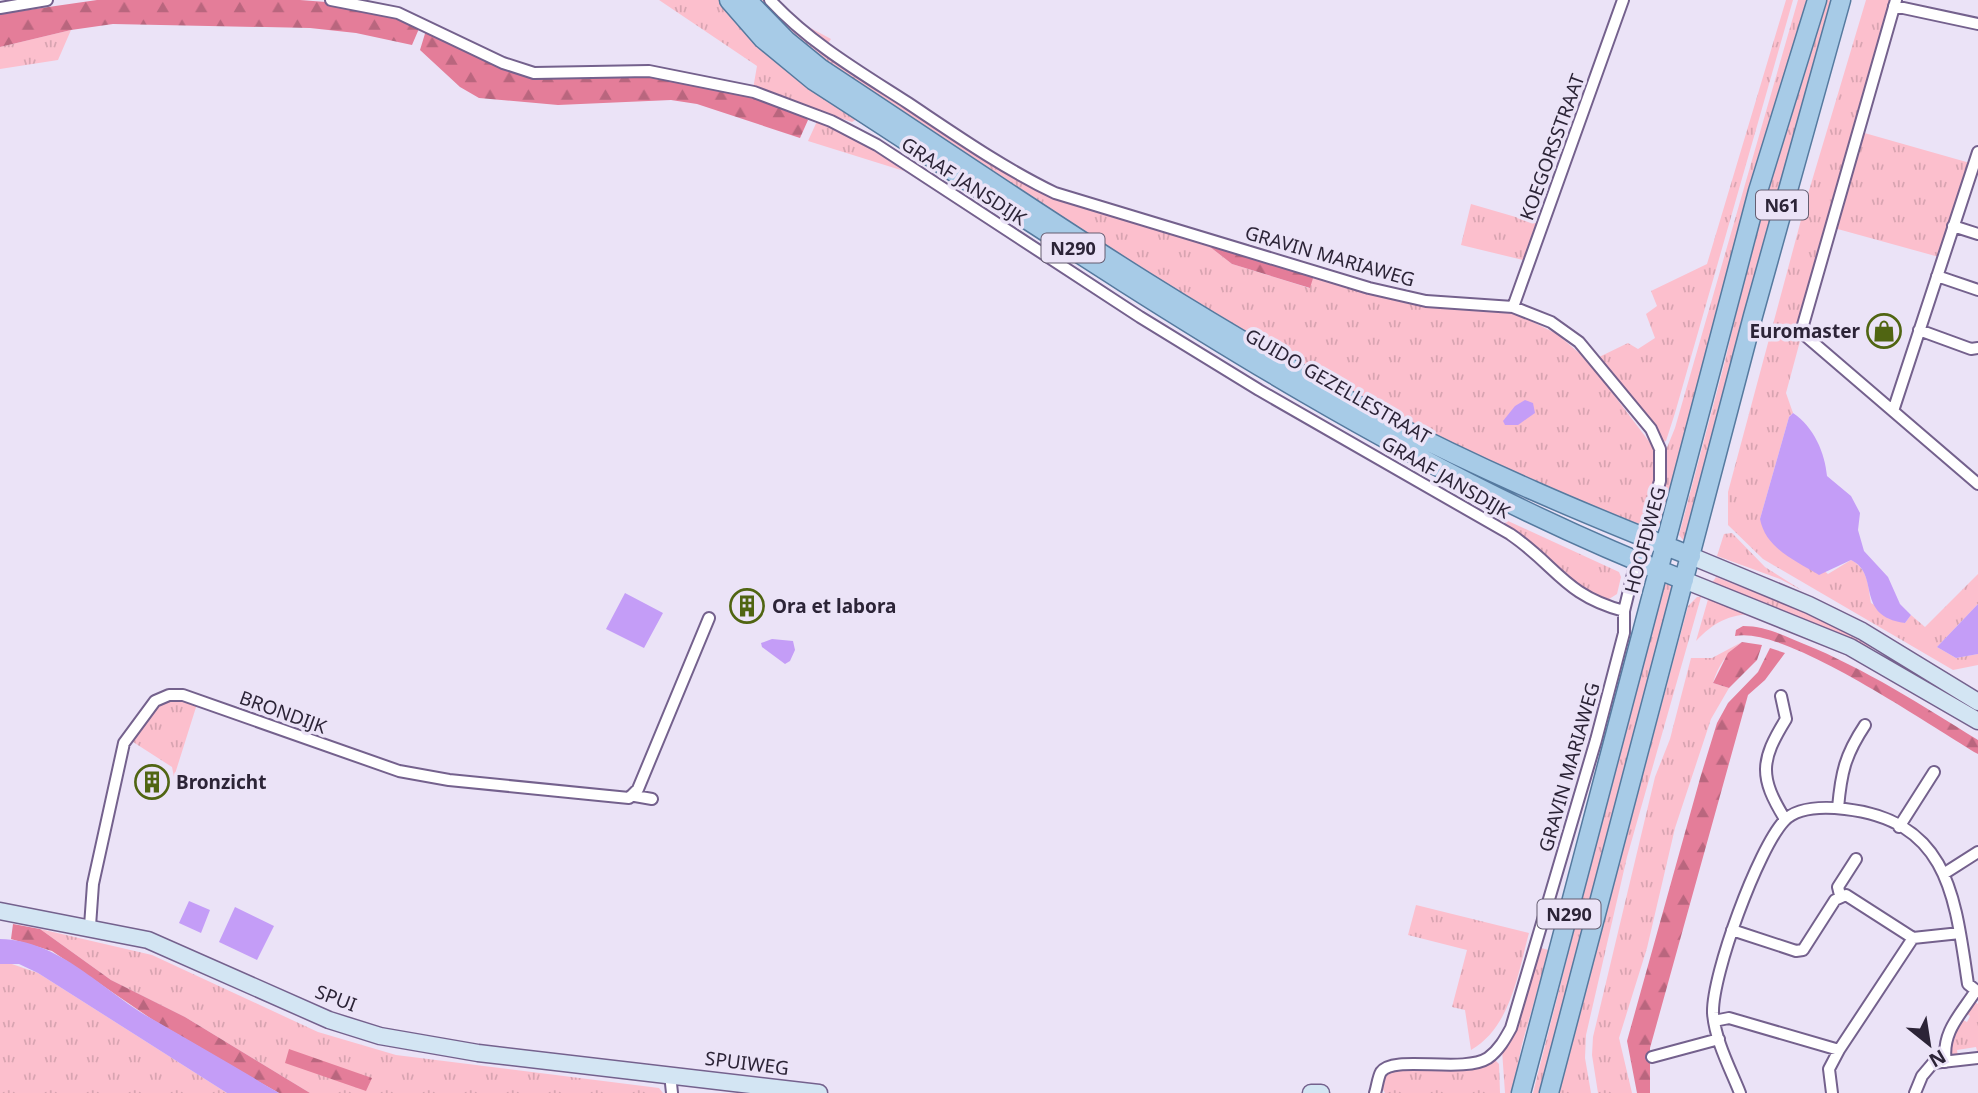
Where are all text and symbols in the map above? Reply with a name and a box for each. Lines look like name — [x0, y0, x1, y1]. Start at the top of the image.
street label: KOEGORSSTRAAT — [1513, 70, 1591, 224]
street label: GRAAF JANSDIJK — [896, 131, 1032, 231]
road number: N61 — [1756, 190, 1808, 220]
street label: GRAVIN MARIAWEG — [1242, 219, 1418, 293]
road number: N290 — [1042, 234, 1104, 262]
shop icon: Euromaster — [1865, 312, 1903, 350]
place label: Euromaster — [1749, 318, 1860, 344]
street label: GUIDO GEZELLESTRAAT — [1240, 322, 1436, 450]
street label: GRAAF JANSDIJK — [1377, 430, 1515, 524]
street label: HOOFDWEG — [1618, 484, 1672, 596]
building icon: Ora et labora — [728, 587, 766, 625]
place label: Ora et labora — [772, 593, 896, 619]
street label: GRAVIN MARIAWEG — [1532, 679, 1606, 855]
street label: BRONDIJK — [236, 684, 330, 740]
building icon: Bronzicht — [133, 763, 171, 801]
place label: Bronzicht — [176, 769, 266, 795]
road number: N290 — [1538, 900, 1600, 929]
street label: SPUI — [312, 978, 360, 1018]
north arrow — [1894, 1009, 1964, 1079]
text: N — [1924, 1044, 1951, 1074]
street label: SPUIWEG — [704, 1045, 790, 1081]

